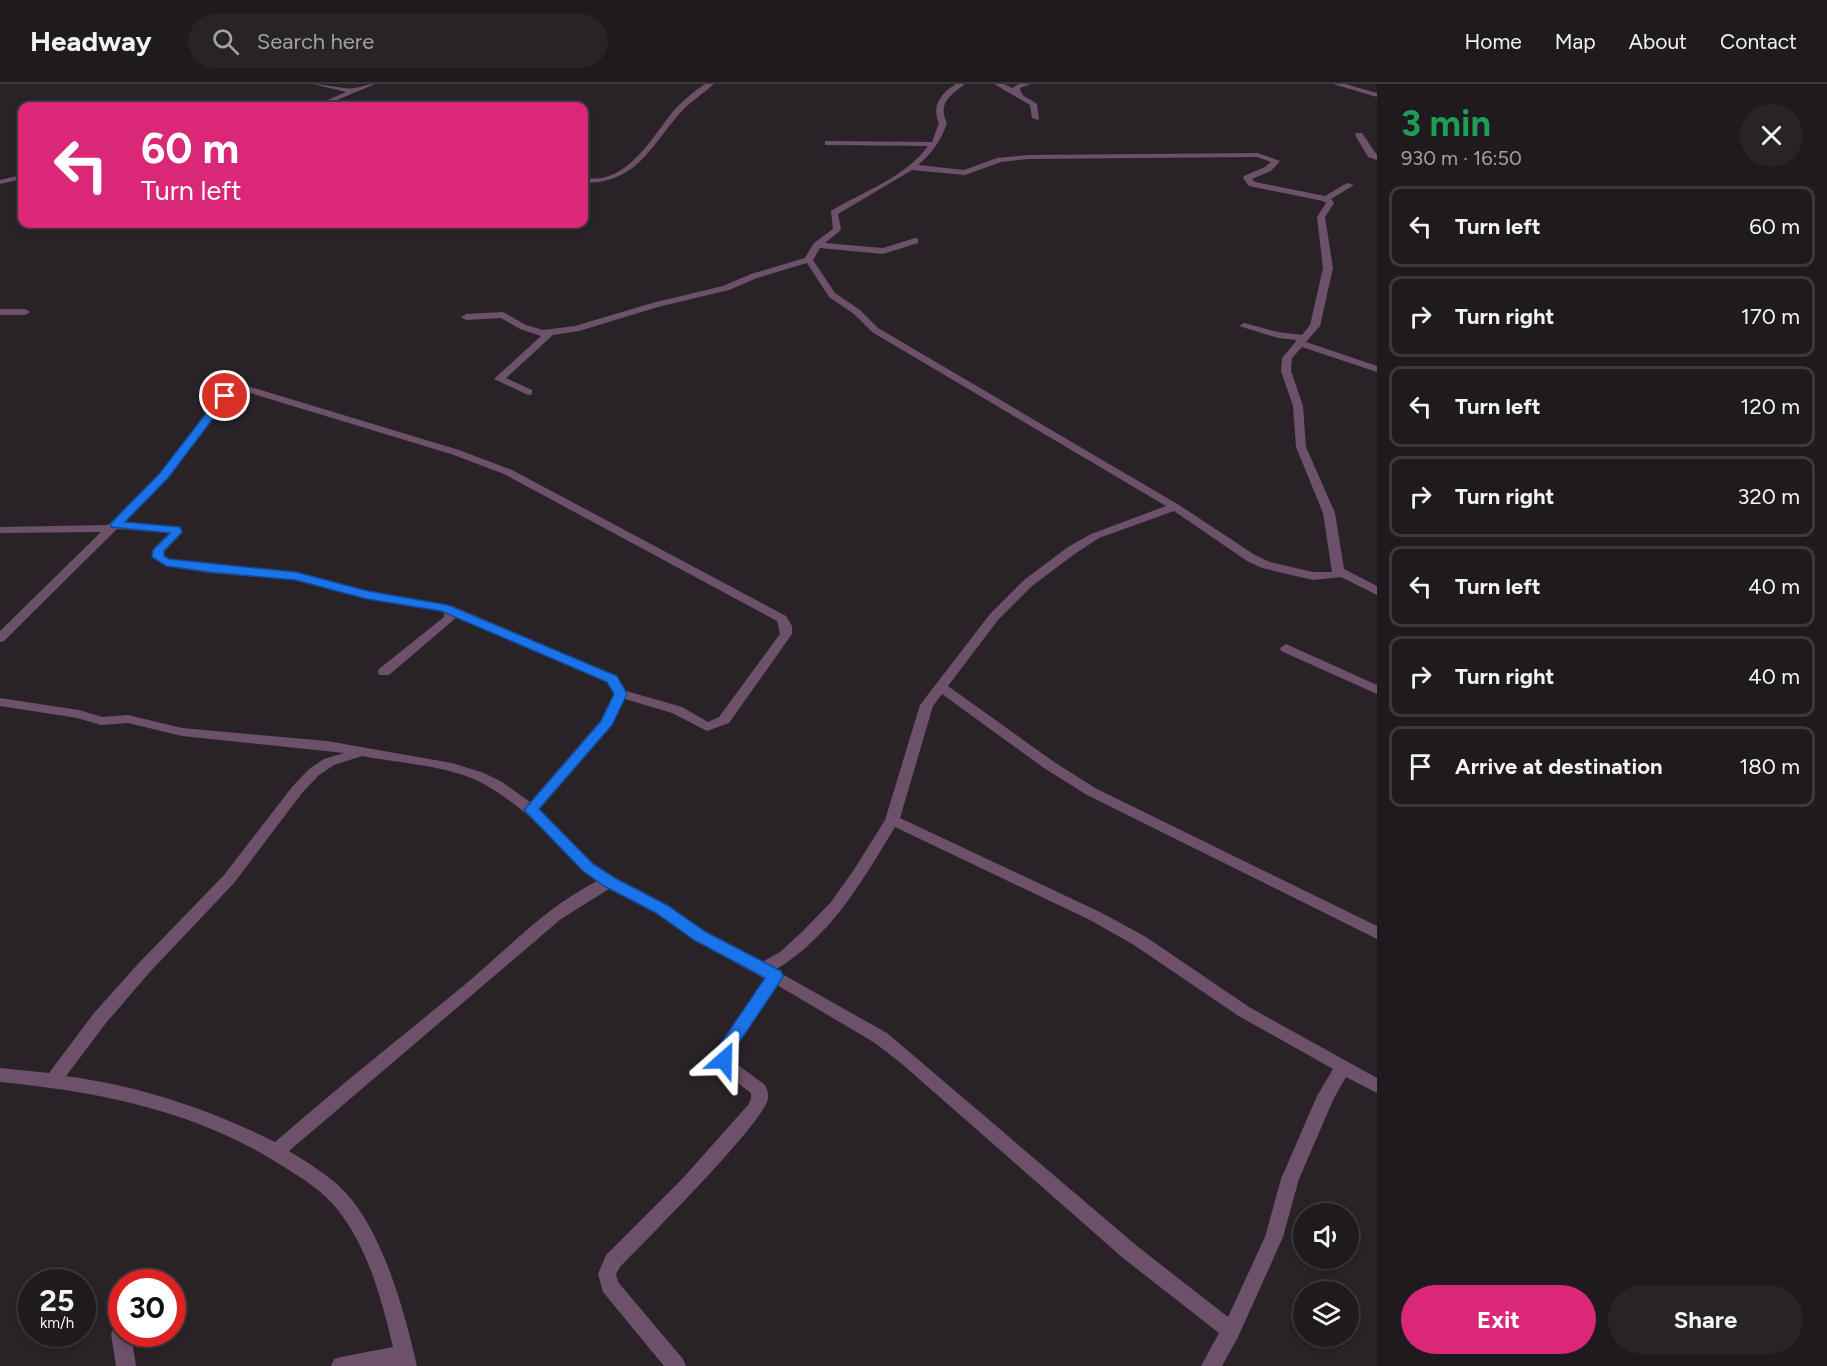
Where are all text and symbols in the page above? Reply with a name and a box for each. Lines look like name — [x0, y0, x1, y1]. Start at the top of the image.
search box — [188, 14, 608, 68]
text: Headway — [30, 24, 152, 58]
icon: search — [209, 25, 242, 58]
text: Search here — [257, 28, 374, 55]
text: Home — [1465, 29, 1522, 54]
text: Map — [1555, 29, 1596, 54]
text: About — [1629, 29, 1687, 54]
text: Contact — [1720, 29, 1797, 54]
text: 3 min — [1401, 102, 1491, 145]
button: close — [1740, 104, 1803, 167]
text: 60 m — [141, 123, 239, 174]
icon: left — [42, 126, 120, 204]
text: 930 m · 16:50 — [1401, 146, 1522, 170]
text: Turn left — [141, 174, 241, 207]
icon: left — [1404, 210, 1437, 243]
text: Turn left — [1455, 213, 1541, 240]
text: 60 m — [1749, 213, 1800, 240]
icon: right — [1404, 300, 1437, 333]
text: Turn right — [1455, 303, 1554, 330]
text: 170 m — [1741, 303, 1800, 330]
pin — [199, 370, 250, 421]
icon: arrive — [208, 379, 241, 412]
icon: left — [1404, 390, 1437, 423]
text: Turn left — [1455, 393, 1541, 420]
text: 120 m — [1740, 393, 1800, 420]
icon: right — [1404, 480, 1437, 513]
text: Turn right — [1455, 483, 1554, 510]
text: 320 m — [1737, 483, 1800, 510]
icon: left — [1404, 570, 1437, 603]
text: Turn left — [1455, 573, 1541, 600]
text: 40 m — [1748, 573, 1800, 600]
icon: right — [1404, 660, 1437, 693]
text: Turn right — [1455, 663, 1554, 690]
text: 40 m — [1748, 663, 1800, 690]
icon: arrive — [1404, 750, 1437, 783]
text: Arrive at destination — [1455, 753, 1663, 780]
text: 180 m — [1739, 753, 1800, 780]
position arrow — [692, 1028, 756, 1092]
map controls — [1293, 1203, 1359, 1347]
button: sound — [1293, 1203, 1359, 1269]
speed limit sign: 30 — [108, 1269, 186, 1347]
button: layers — [1293, 1281, 1359, 1347]
text: 25 — [40, 1282, 74, 1319]
button: Exit — [1401, 1285, 1596, 1354]
button: Share — [1608, 1285, 1803, 1354]
text: km/h — [40, 1314, 74, 1332]

